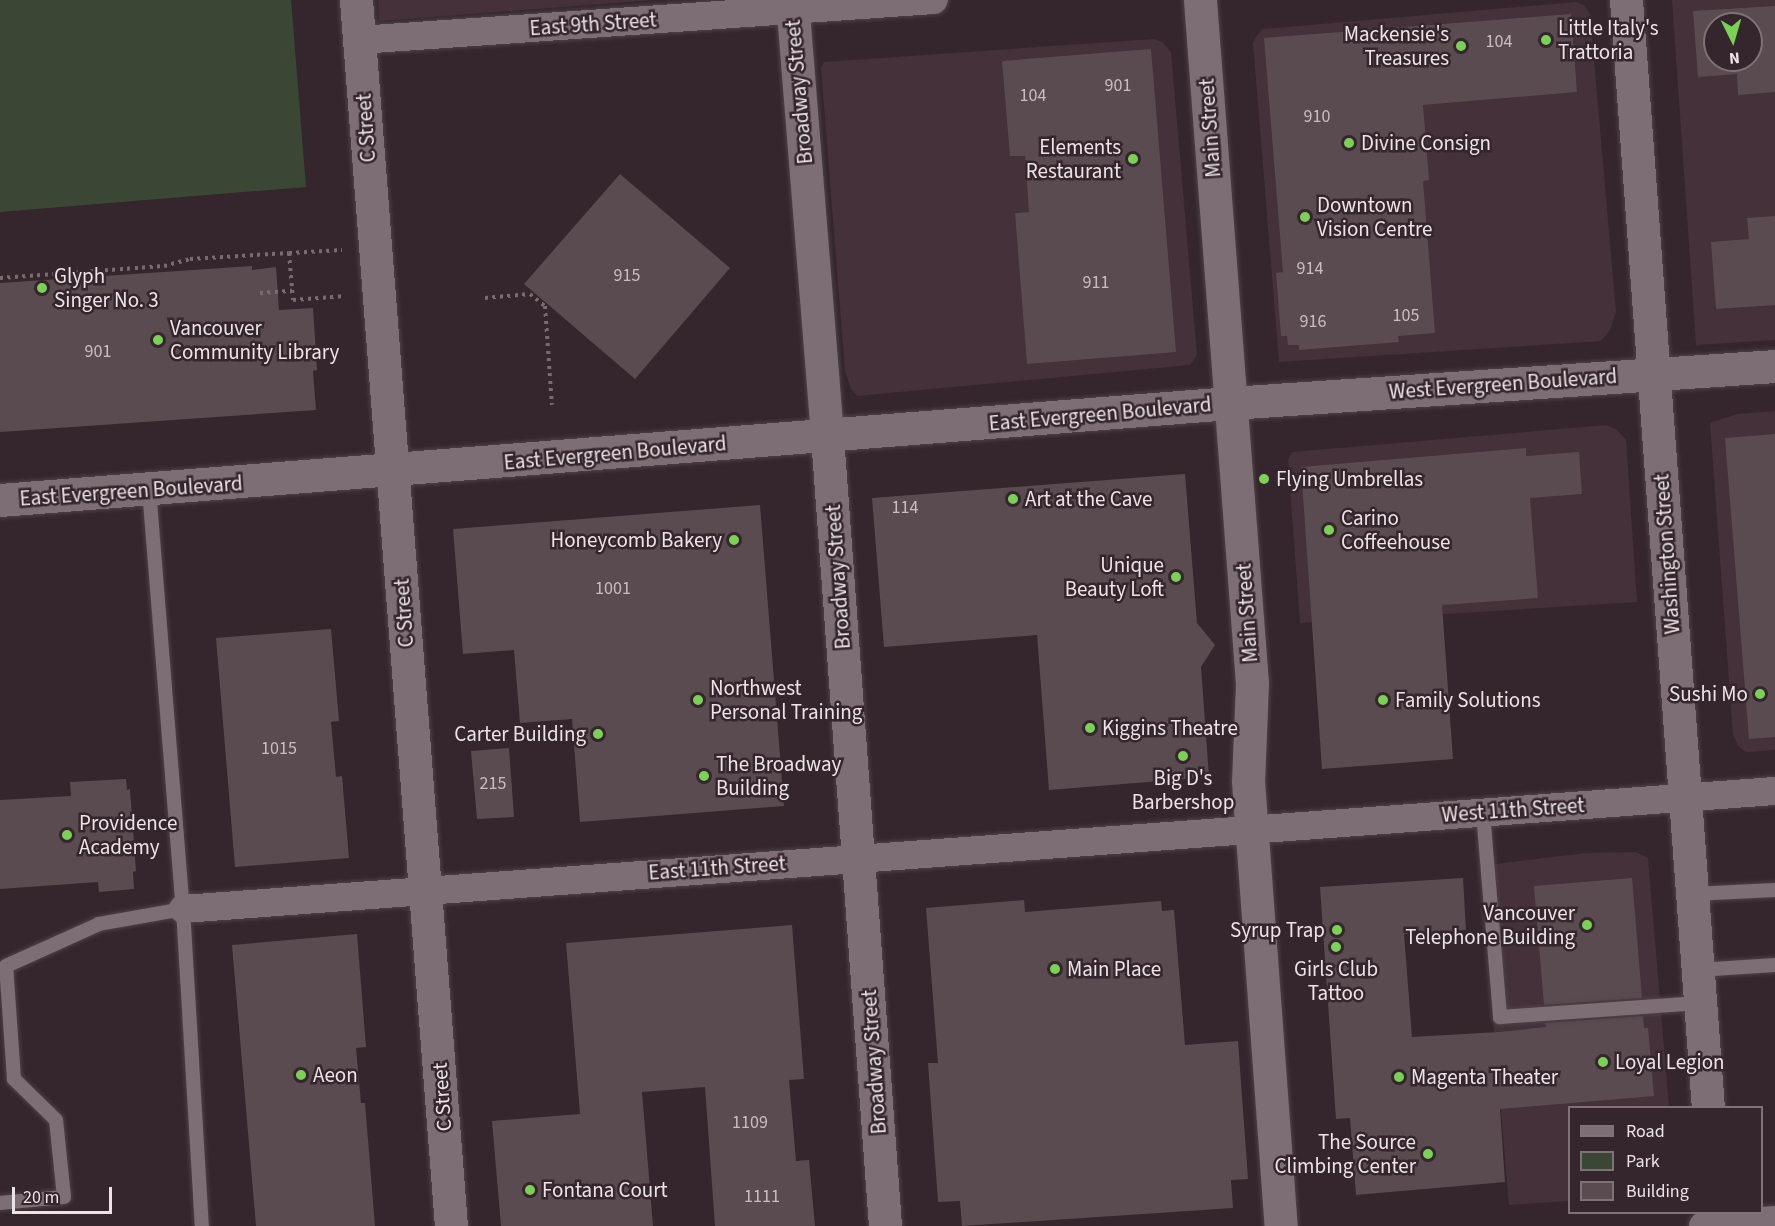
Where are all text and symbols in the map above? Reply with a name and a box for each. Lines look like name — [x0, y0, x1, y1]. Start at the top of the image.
street label: East 9th Street — [529, 7, 657, 41]
north arrow — [1703, 12, 1763, 72]
place label: Little Italy's Trattoria — [1558, 15, 1659, 65]
street label: Broadway Street — [780, 19, 818, 165]
place label: Mackensie's Treasures — [1344, 21, 1449, 71]
house number: 104 — [1486, 31, 1512, 53]
marker: Little Italy's Trattoria — [1539, 33, 1553, 47]
marker: Mackensie's Treasures — [1454, 39, 1468, 53]
text: N — [1728, 47, 1741, 69]
house number: 901 — [1105, 75, 1131, 97]
street label: Main Street — [1194, 78, 1226, 178]
house number: 104 — [1020, 85, 1046, 107]
street label: C Street — [351, 93, 381, 163]
house number: 910 — [1304, 106, 1330, 128]
place label: Divine Consign — [1361, 130, 1491, 156]
place label: Elements Restaurant — [1026, 134, 1121, 184]
marker: Divine Consign — [1342, 136, 1356, 150]
marker: Elements Restaurant — [1126, 152, 1140, 166]
place label: Downtown Vision Centre — [1317, 192, 1432, 242]
marker: Downtown Vision Centre — [1298, 210, 1312, 224]
house number: 914 — [1297, 258, 1323, 280]
place label: Glyph Singer No. 3 — [54, 263, 159, 313]
house number: 915 — [614, 265, 640, 287]
house number: 911 — [1083, 272, 1109, 294]
marker: Glyph Singer No. 3 — [35, 281, 49, 295]
house number: 105 — [1393, 305, 1419, 327]
house number: 916 — [1300, 311, 1326, 333]
place label: Vancouver Community Library — [170, 315, 339, 365]
marker: Vancouver Community Library — [151, 333, 165, 347]
house number: 901 — [85, 341, 111, 363]
street label: West Evergreen Boulevard — [1388, 363, 1618, 405]
street label: East Evergreen Boulevard — [988, 392, 1212, 436]
street label: East Evergreen Boulevard — [503, 431, 727, 475]
place label: Flying Umbrellas — [1276, 466, 1423, 492]
street label: East Evergreen Boulevard — [19, 471, 243, 511]
marker: Flying Umbrellas — [1257, 472, 1271, 486]
street label: Washington Street — [1649, 473, 1685, 635]
place label: Art at the Cave — [1025, 486, 1152, 512]
marker: Art at the Cave — [1006, 492, 1020, 506]
house number: 114 — [892, 497, 918, 519]
street label: Broadway Street — [820, 504, 856, 650]
place label: Carino Coffeehouse — [1341, 505, 1451, 555]
marker: Carino Coffeehouse — [1322, 523, 1336, 537]
place label: Honeycomb Bakery — [550, 527, 722, 553]
marker: Honeycomb Bakery — [727, 533, 741, 547]
place label: Unique Beauty Loft — [1065, 552, 1164, 602]
street label: Main Street — [1231, 563, 1263, 663]
marker: Unique Beauty Loft — [1169, 570, 1183, 584]
street label: C Street — [389, 578, 419, 648]
house number: 1001 — [595, 578, 631, 600]
place label: Northwest Personal Training — [710, 675, 862, 725]
place label: Sushi Mo — [1669, 681, 1748, 707]
place label: Family Solutions — [1395, 687, 1540, 713]
marker: Sushi Mo — [1753, 687, 1767, 701]
marker: Northwest Personal Training — [691, 693, 705, 707]
marker: Family Solutions — [1376, 693, 1390, 707]
place label: Kiggins Theatre — [1102, 715, 1238, 741]
place label: Carter Building — [454, 721, 586, 747]
marker: Kiggins Theatre — [1083, 721, 1097, 735]
marker: Carter Building — [591, 727, 605, 741]
house number: 1015 — [261, 738, 297, 760]
marker: Big D's Barbershop — [1176, 749, 1190, 763]
place label: The Broadway Building — [716, 751, 841, 801]
place label: Big D's Barbershop — [1132, 765, 1234, 815]
marker: The Broadway Building — [697, 769, 711, 783]
house number: 215 — [480, 773, 506, 795]
street label: West 11th Street — [1441, 792, 1585, 828]
place label: Providence Academy — [79, 810, 177, 860]
marker: Providence Academy — [60, 828, 74, 842]
street label: East 11th Street — [648, 851, 786, 885]
place label: Vancouver Telephone Building — [1405, 900, 1575, 950]
place label: Syrup Trap — [1230, 917, 1325, 943]
marker: Vancouver Telephone Building — [1580, 918, 1594, 932]
marker: Syrup Trap — [1330, 923, 1344, 937]
marker: Girls Club Tattoo — [1329, 940, 1343, 954]
place label: Main Place — [1067, 956, 1161, 982]
place label: Girls Club Tattoo — [1294, 956, 1378, 1006]
marker: Main Place — [1048, 962, 1062, 976]
street label: Broadway Street — [856, 989, 892, 1135]
place label: Loyal Legion — [1615, 1049, 1725, 1075]
marker: Loyal Legion — [1596, 1055, 1610, 1069]
place label: Aeon — [313, 1062, 358, 1088]
street label: C Street — [427, 1062, 457, 1132]
place label: Magenta Theater — [1411, 1064, 1558, 1090]
marker: Aeon — [294, 1068, 308, 1082]
marker: Magenta Theater — [1392, 1070, 1406, 1084]
legend — [1568, 1106, 1763, 1214]
house number: 1109 — [732, 1112, 768, 1134]
text: Road — [1626, 1119, 1665, 1144]
place label: The Source Climbing Center — [1275, 1129, 1416, 1179]
marker: The Source Climbing Center — [1421, 1147, 1435, 1161]
text: Park — [1626, 1149, 1660, 1174]
scale bar — [15, 1175, 116, 1213]
place label: Fontana Court — [542, 1177, 668, 1203]
text: Building — [1626, 1179, 1689, 1204]
marker: Fontana Court — [523, 1183, 537, 1197]
text: 20 m — [23, 1185, 59, 1210]
house number: 1111 — [744, 1186, 780, 1208]

